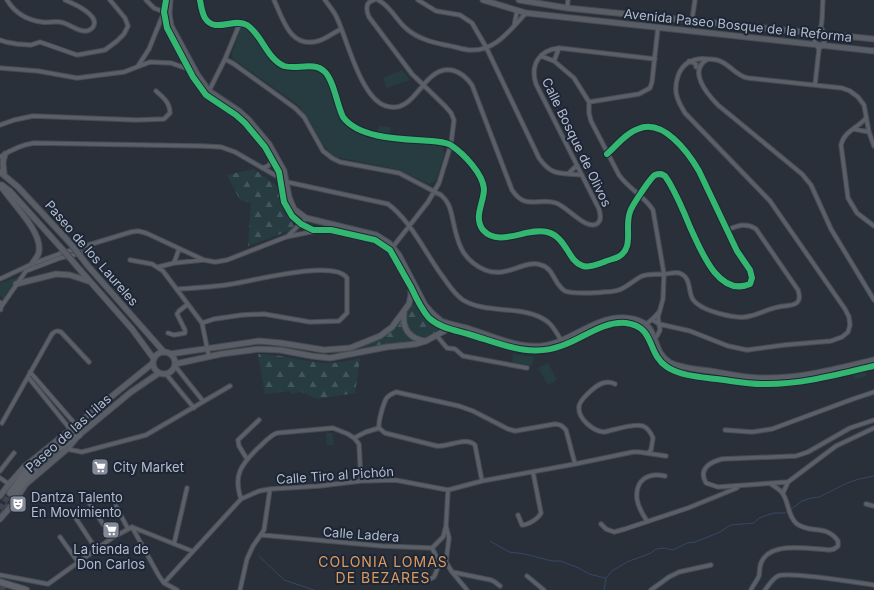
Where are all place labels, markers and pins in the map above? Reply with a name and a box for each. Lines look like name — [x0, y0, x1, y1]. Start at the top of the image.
supermarket icon: City Market — [90, 457, 110, 477]
place label: City Market — [113, 459, 184, 475]
place label: Dantza Talento En Movimiento — [31, 489, 123, 520]
theatre icon: Dantza Talento En Movimiento — [8, 494, 28, 514]
supermarket icon: La tienda de Don Carlos — [101, 520, 121, 540]
place label: La tienda de Don Carlos — [73, 541, 149, 572]

